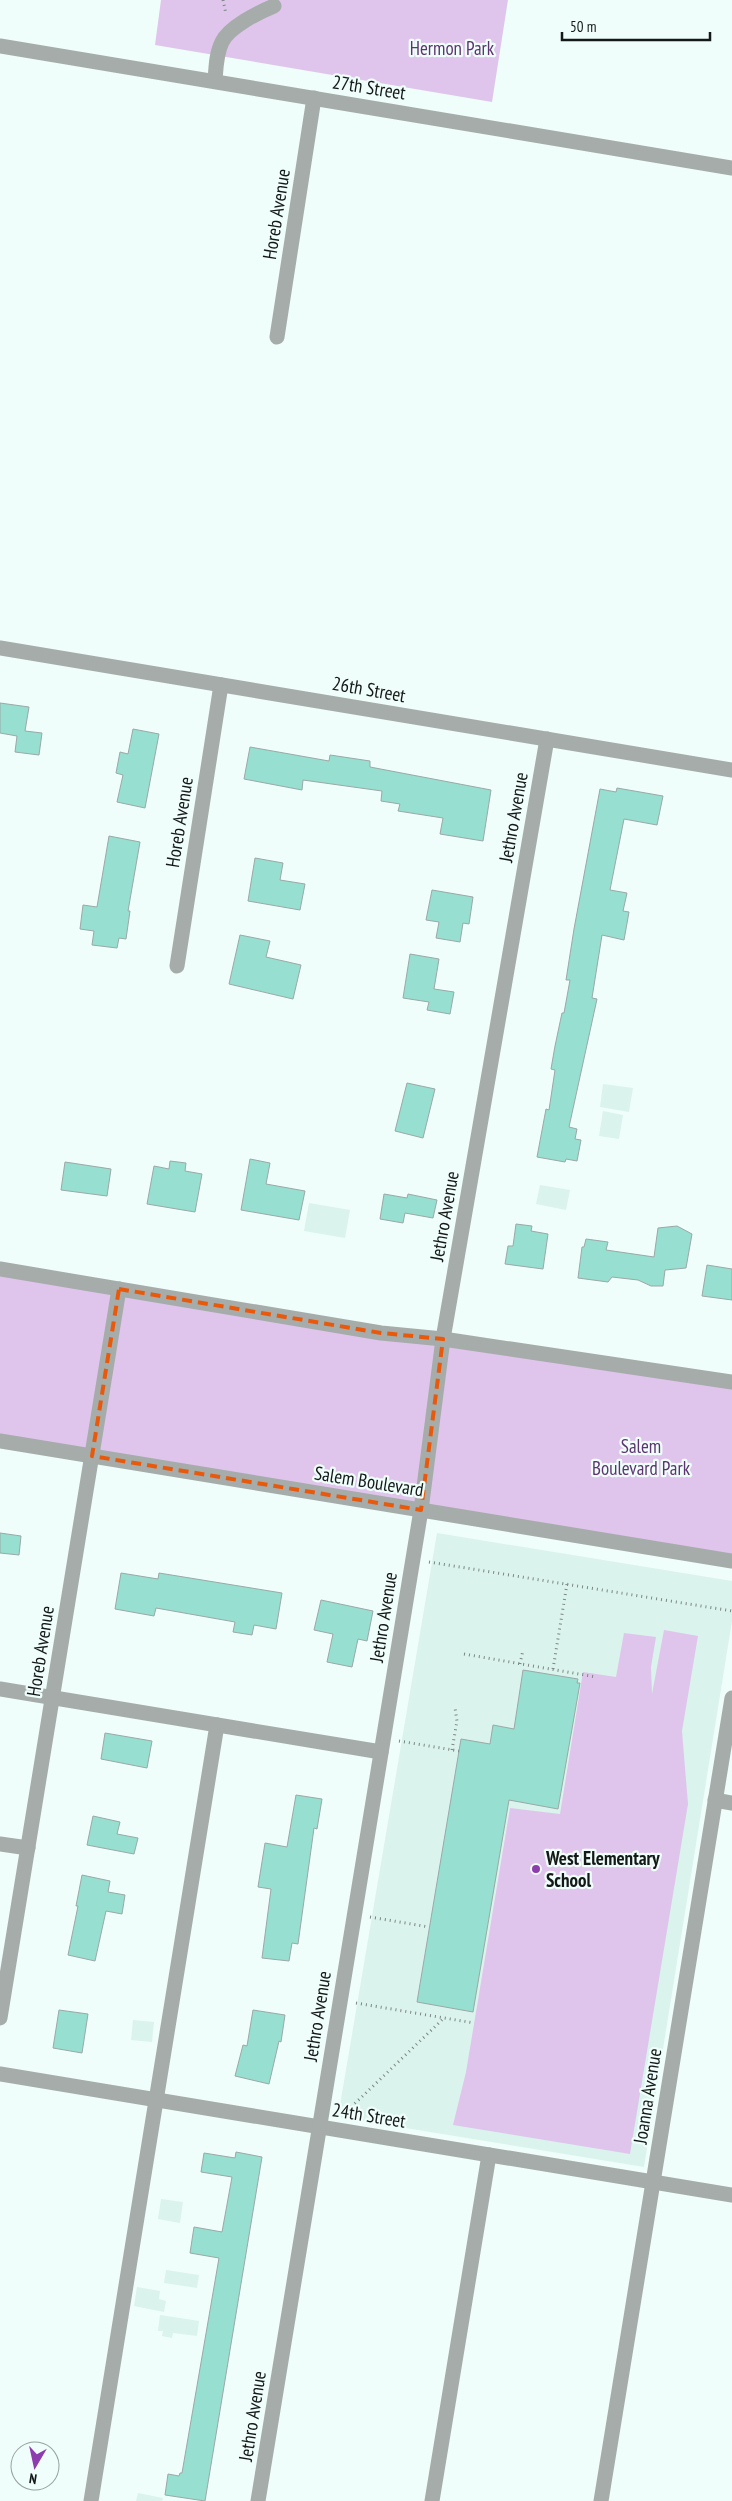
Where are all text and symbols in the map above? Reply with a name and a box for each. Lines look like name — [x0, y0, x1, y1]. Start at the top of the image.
scale bar — [562, 10, 710, 42]
text: 50 m — [570, 17, 596, 36]
park label: Hermon Park — [410, 36, 495, 60]
street label: 27th Street — [331, 69, 408, 105]
street label: Horeb Avenue — [257, 167, 295, 261]
street label: 26th Street — [330, 671, 408, 707]
street label: Jethro Avenue — [493, 770, 533, 865]
street label: Horeb Avenue — [160, 775, 198, 869]
street label: Jethro Avenue — [424, 1169, 464, 1264]
park label: Salem Boulevard Park — [592, 1434, 691, 1480]
street label: Salem Boulevard — [313, 1461, 425, 1501]
street label: Jethro Avenue — [364, 1570, 402, 1665]
street label: Horeb Avenue — [21, 1604, 59, 1698]
place label: West Elementary School — [545, 1846, 660, 1892]
marker: West Elementary School — [530, 1863, 542, 1875]
street label: Jethro Avenue — [298, 1969, 336, 2064]
street label: Joanna Avenue — [627, 2046, 666, 2146]
street label: 24th Street — [331, 2097, 408, 2133]
street label: Jethro Avenue — [233, 2369, 271, 2464]
north arrow — [10, 2441, 60, 2491]
text: N — [28, 2469, 38, 2488]

